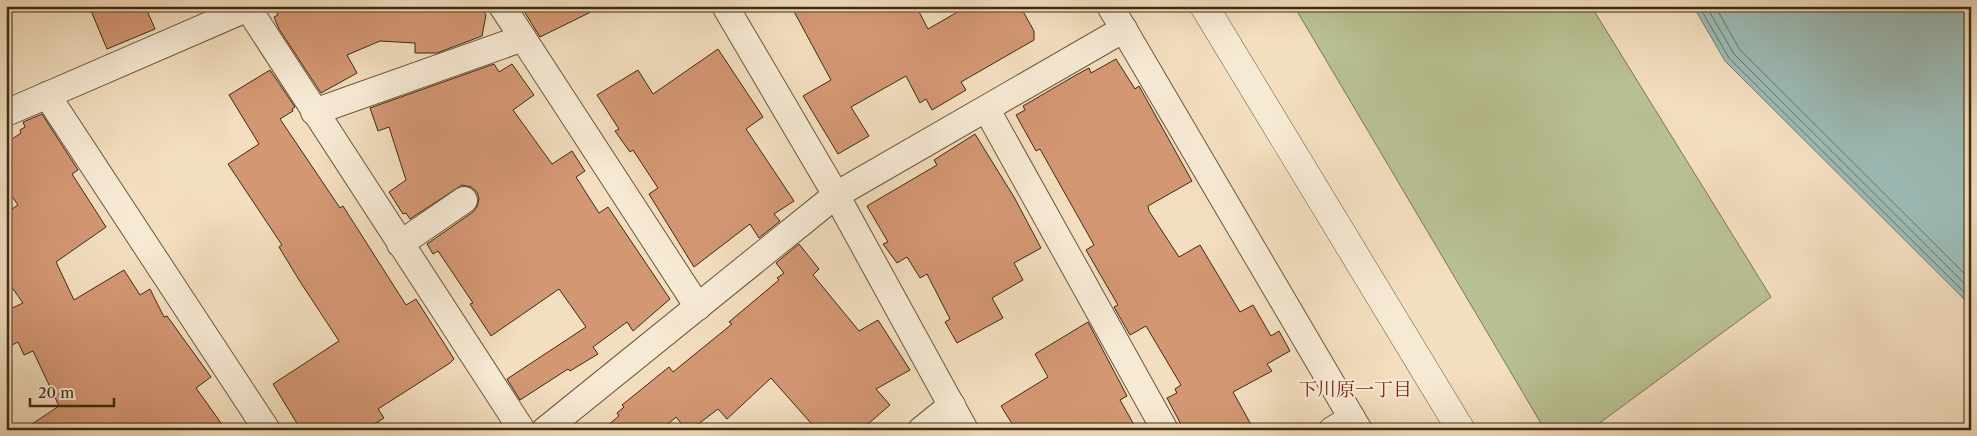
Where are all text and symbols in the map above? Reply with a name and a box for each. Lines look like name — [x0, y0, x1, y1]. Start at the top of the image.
scale bar — [30, 376, 114, 408]
district label: 下川原一丁目 — [1298, 378, 1412, 401]
text: 20 m — [38, 383, 74, 402]

